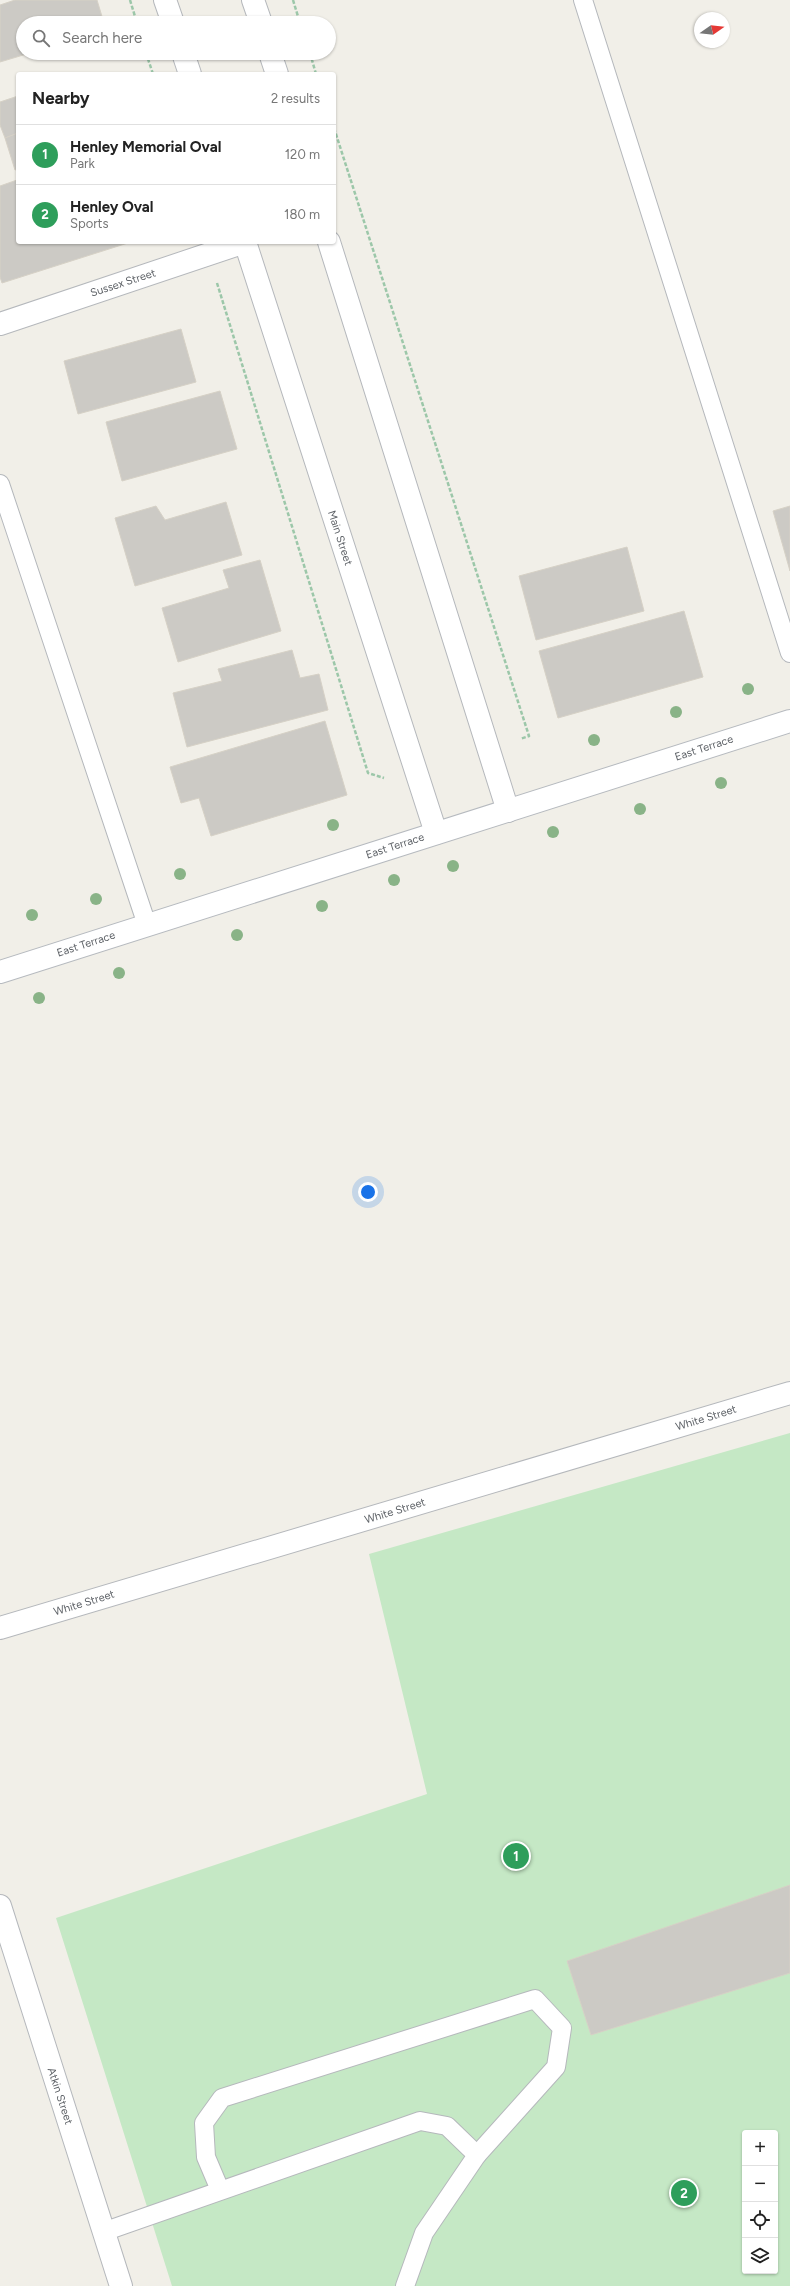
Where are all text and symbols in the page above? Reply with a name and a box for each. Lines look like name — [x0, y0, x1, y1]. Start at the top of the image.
north arrow — [694, 12, 730, 48]
search box — [16, 16, 336, 60]
icon: search — [30, 27, 52, 49]
text: Search here — [62, 29, 142, 47]
text: Nearby — [32, 88, 90, 108]
text: 2 results — [271, 91, 320, 106]
text: Henley Memorial Oval — [70, 138, 221, 156]
text: 1 — [42, 147, 48, 162]
text: 120 m — [285, 147, 320, 162]
text: Park — [70, 156, 95, 171]
text: Henley Oval — [70, 198, 154, 216]
text: 2 — [41, 207, 49, 222]
text: 180 m — [284, 207, 320, 222]
text: Sports — [70, 216, 109, 231]
street label: Sussex Street — [89, 266, 157, 300]
street label: Main Street — [325, 509, 355, 567]
street label: East Terrace — [673, 732, 735, 764]
street label: East Terrace — [364, 830, 426, 862]
street label: East Terrace — [55, 928, 117, 960]
your location — [358, 1182, 378, 1202]
street label: White Street — [674, 1403, 738, 1433]
street label: White Street — [363, 1496, 427, 1526]
street label: White Street — [52, 1588, 116, 1618]
pin: 1 — [503, 1841, 529, 1871]
street label: Atkin Street — [45, 2066, 75, 2126]
map controls — [742, 2130, 778, 2274]
button: + — [742, 2130, 778, 2166]
button: − — [742, 2166, 778, 2202]
pin: 2 — [671, 2178, 697, 2208]
button: locate — [742, 2202, 778, 2238]
button: layers — [742, 2238, 778, 2274]

